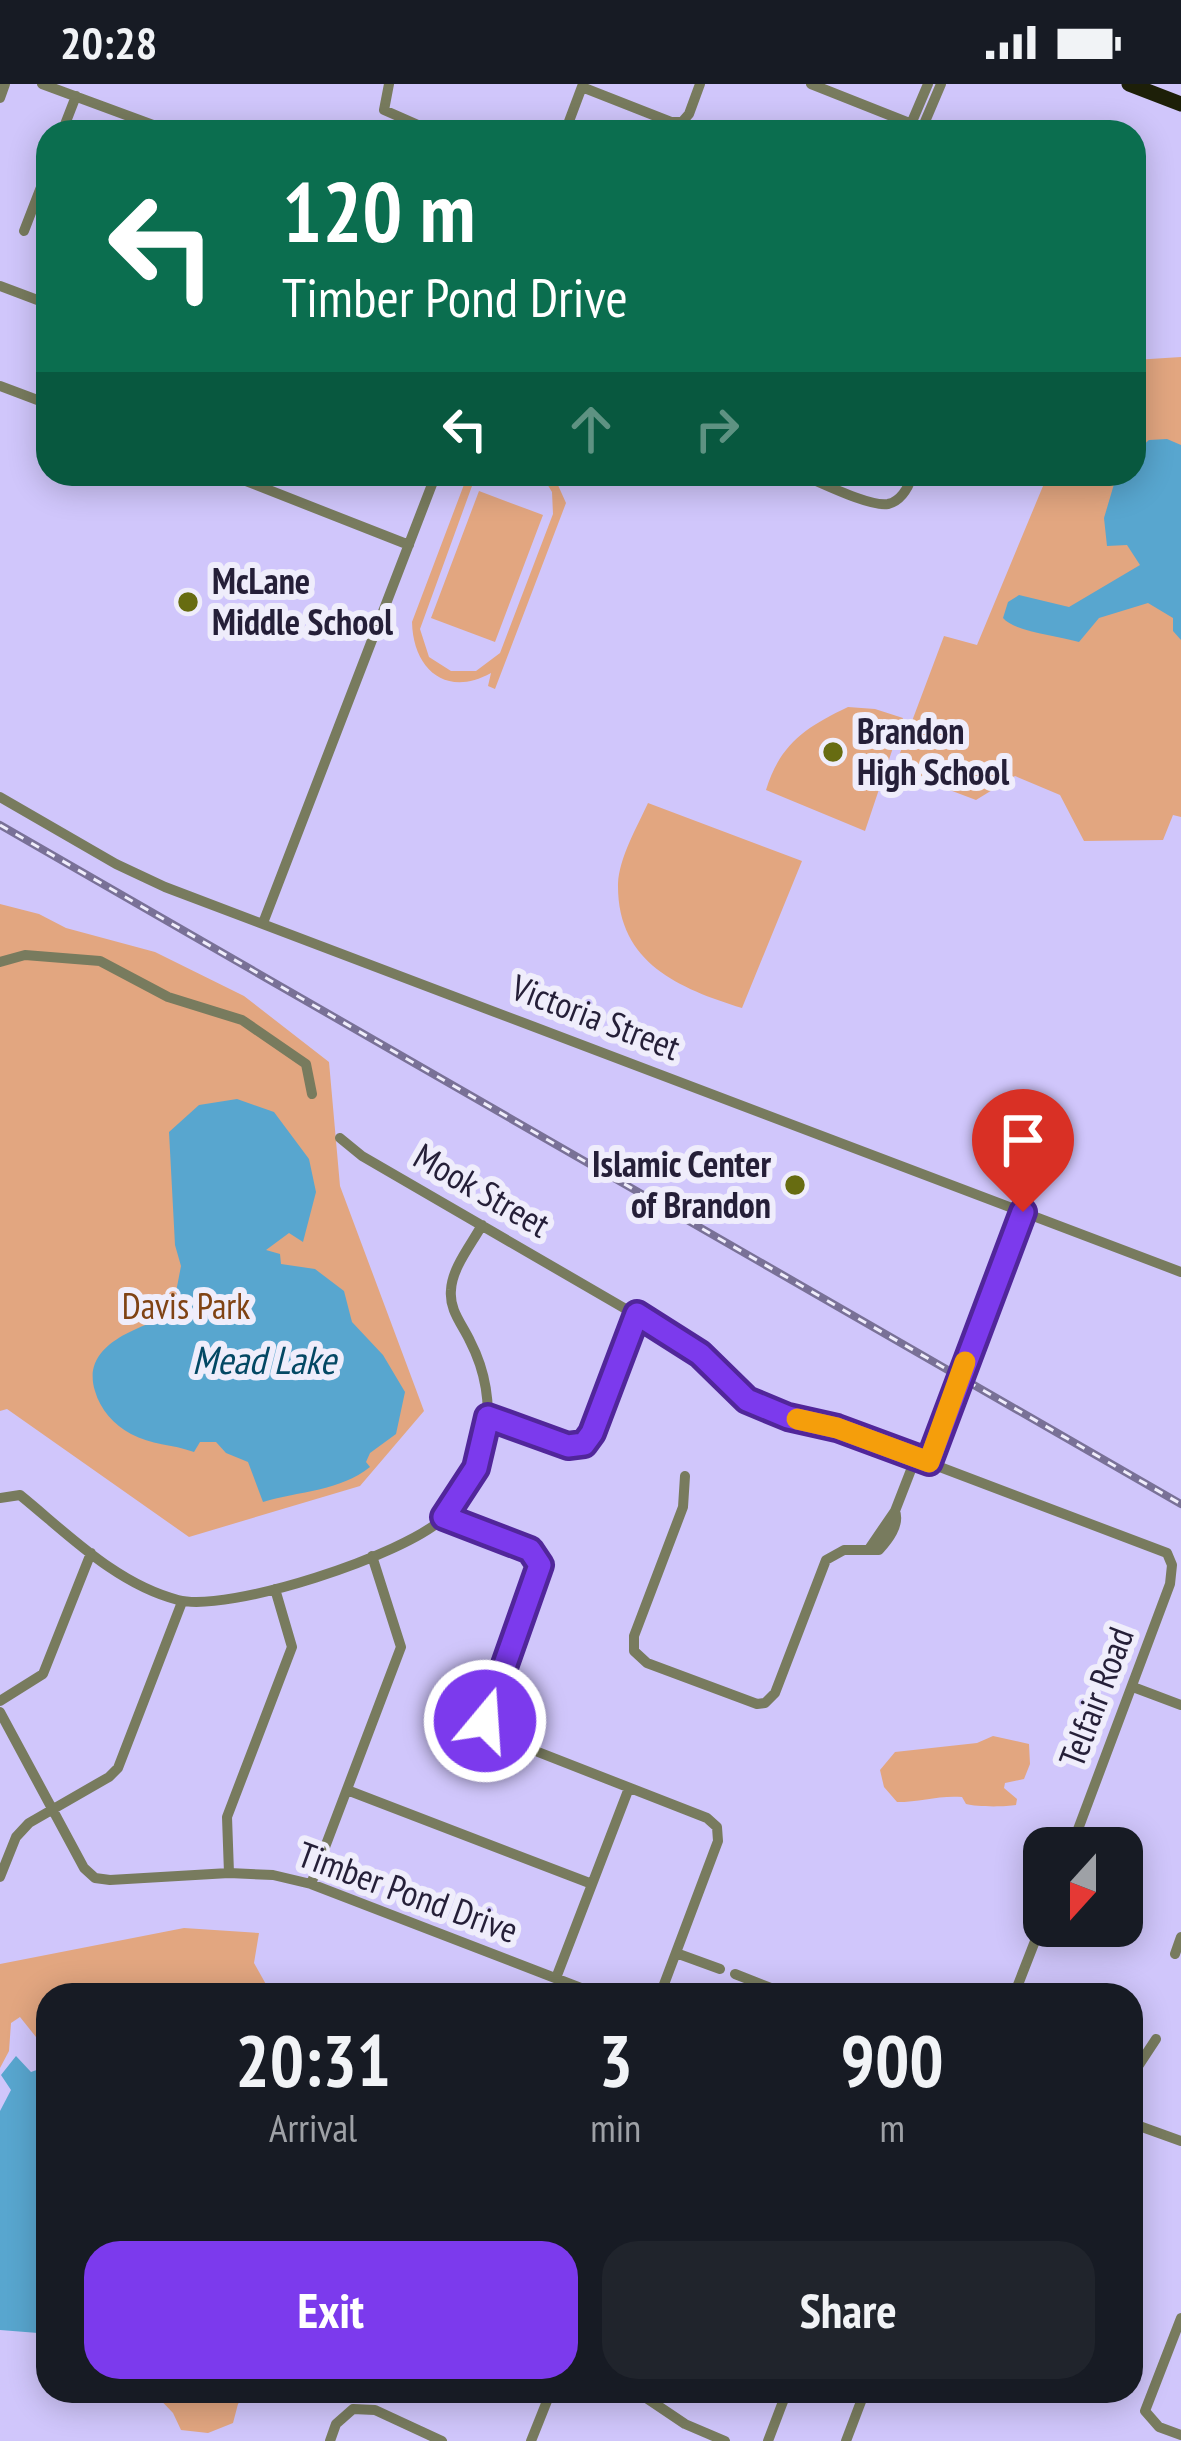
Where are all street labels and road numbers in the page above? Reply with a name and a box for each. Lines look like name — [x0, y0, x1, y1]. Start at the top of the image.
street label: Victoria Street — [504, 963, 687, 1070]
street label: Mook Street — [406, 1132, 559, 1247]
street label: Telfair Road — [1047, 1620, 1144, 1773]
street label: Timber Pond Drive — [292, 1830, 525, 1953]

